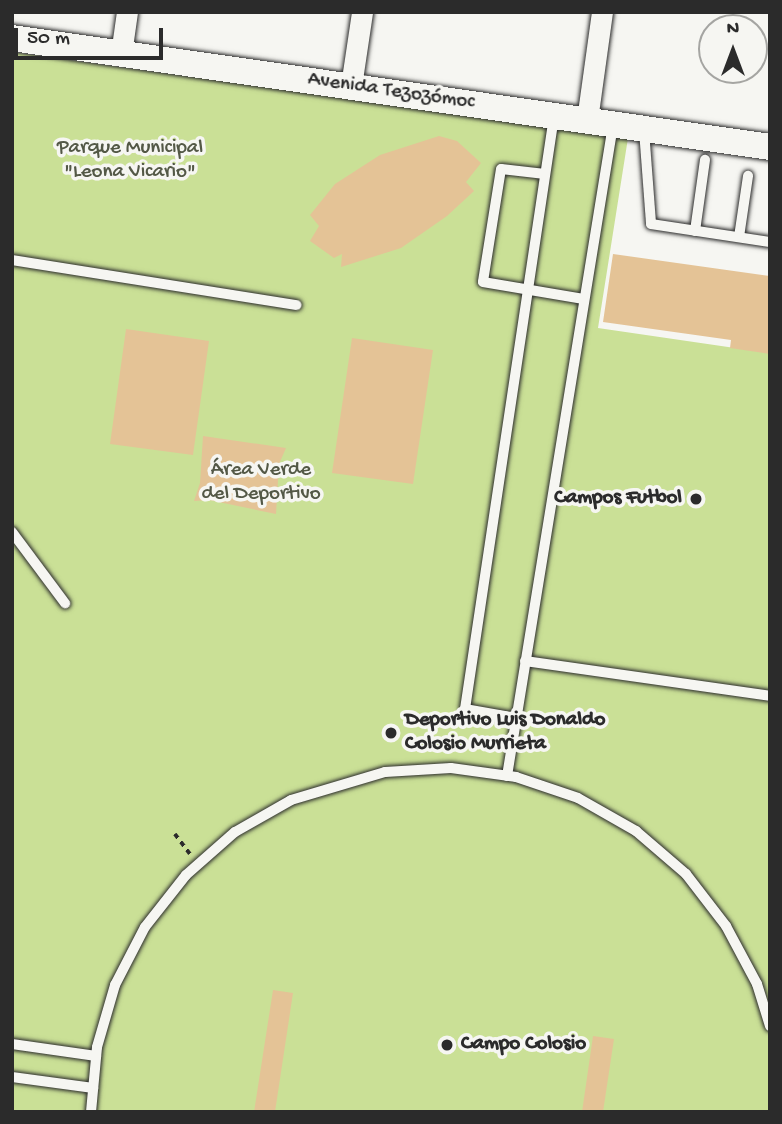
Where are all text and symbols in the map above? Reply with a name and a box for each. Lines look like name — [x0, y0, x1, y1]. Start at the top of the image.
scale bar — [18, 14, 166, 58]
north arrow — [698, 14, 768, 84]
text: N — [727, 18, 739, 41]
text: 50 m — [27, 27, 70, 52]
street label: Avenida Tezozómoc — [306, 68, 476, 116]
park label: Parque Municipal "Leona Vicario" — [57, 136, 203, 186]
park label: Área Verde del Deportivo — [201, 458, 321, 508]
place label: Campos Futbol — [554, 486, 682, 512]
marker: Campos Futbol — [688, 491, 704, 507]
place label: Deportivo Luis Donaldo Colosio Murrieta — [405, 708, 605, 758]
marker: Deportivo Luis Donaldo Colosio Murrieta — [383, 725, 399, 741]
place label: Campo Colosio — [461, 1032, 586, 1058]
marker: Campo Colosio — [439, 1037, 455, 1053]

